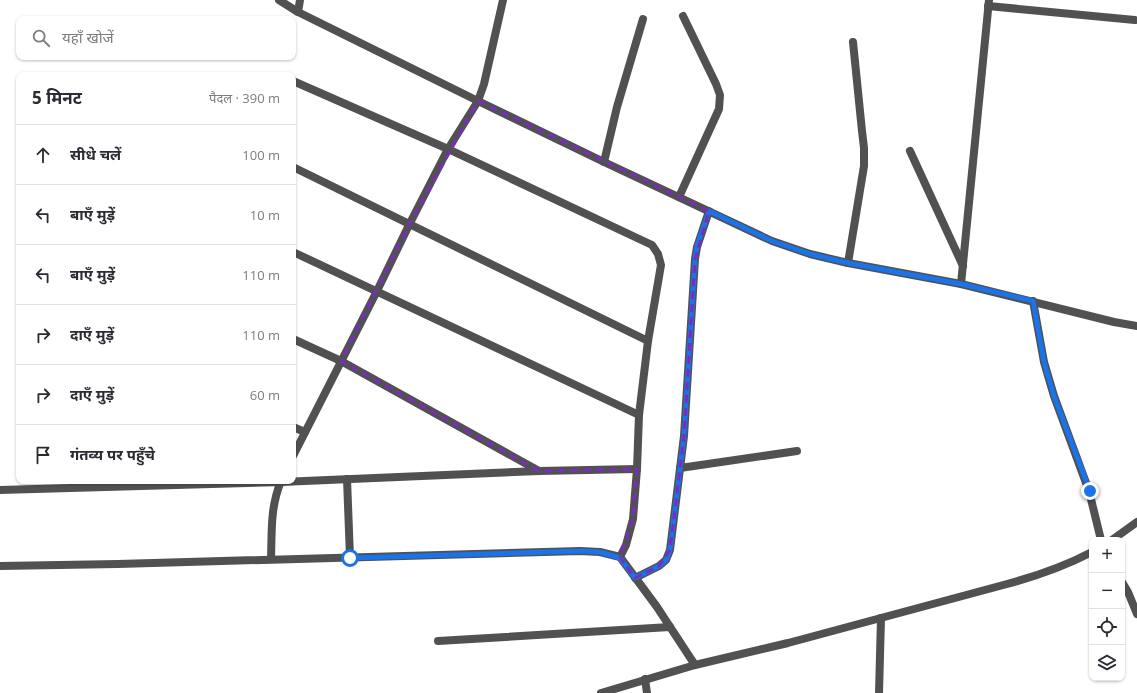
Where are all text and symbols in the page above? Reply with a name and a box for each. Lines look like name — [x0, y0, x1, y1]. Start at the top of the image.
search box — [16, 16, 296, 60]
icon: search — [30, 27, 52, 49]
text: यहाँ खोजें — [62, 27, 114, 47]
text: 5 मिनट — [32, 86, 82, 109]
text: पैदल · 390 m — [209, 89, 280, 107]
icon: ahead — [32, 144, 54, 166]
text: सीधे चलें — [70, 144, 121, 164]
text: 100 m — [242, 146, 280, 164]
icon: left — [32, 204, 54, 226]
text: बाएँ मुड़ें — [70, 204, 115, 224]
text: 10 m — [250, 206, 280, 224]
icon: left — [32, 264, 54, 286]
text: बाएँ मुड़ें — [70, 264, 115, 284]
text: 110 m — [242, 266, 280, 284]
icon: right — [32, 324, 54, 346]
text: दाएँ मुड़ें — [70, 324, 114, 344]
text: 110 m — [242, 326, 280, 344]
icon: right — [32, 384, 54, 406]
text: दाएँ मुड़ें — [70, 384, 114, 404]
text: 60 m — [250, 386, 280, 404]
icon: arrive — [32, 444, 54, 466]
text: गंतव्य पर पहुँचे — [70, 444, 155, 464]
route end — [1081, 482, 1099, 500]
map controls — [1089, 537, 1125, 681]
button: + — [1089, 537, 1125, 573]
route start — [341, 549, 359, 567]
button: − — [1089, 573, 1125, 609]
button: locate — [1089, 609, 1125, 645]
button: layers — [1089, 645, 1125, 681]

